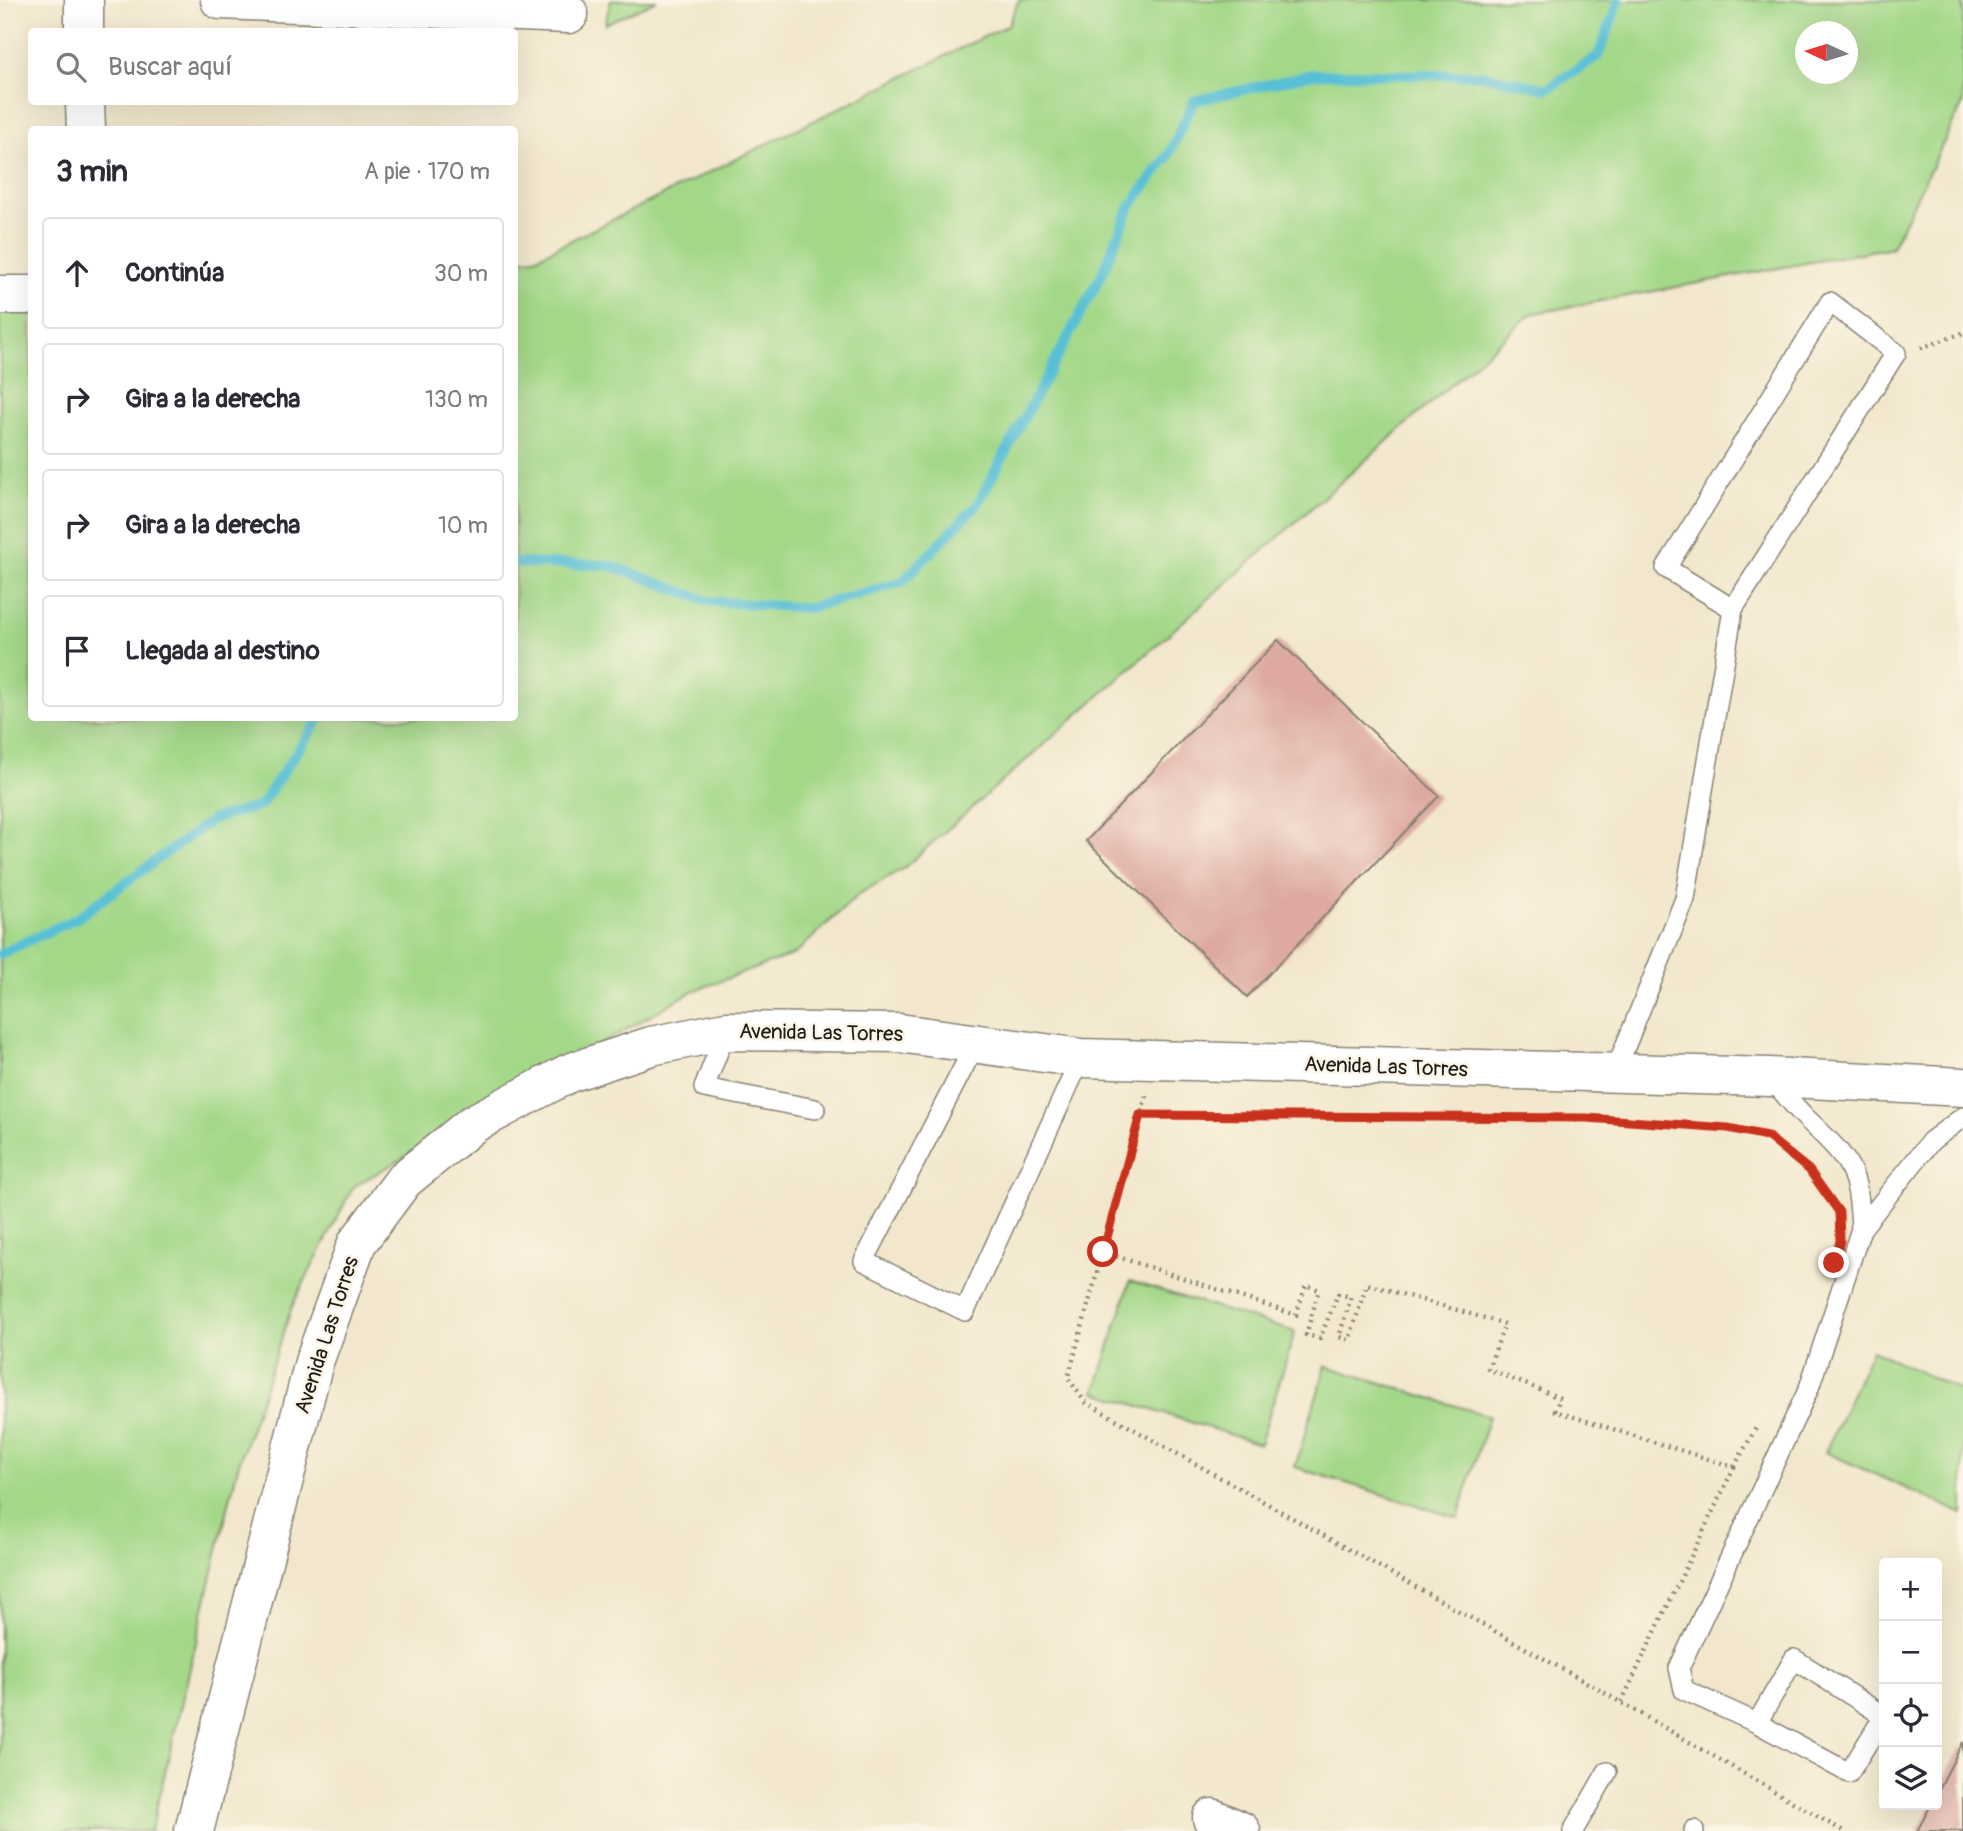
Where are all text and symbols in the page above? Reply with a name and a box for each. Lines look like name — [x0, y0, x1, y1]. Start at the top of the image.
north arrow — [1795, 21, 1858, 84]
search box — [28, 28, 518, 105]
icon: search — [52, 48, 90, 86]
text: Buscar aquí — [108, 51, 232, 83]
text: 3 min — [56, 153, 128, 190]
text: A pie · 170 m — [364, 157, 490, 186]
icon: ahead — [58, 254, 96, 292]
text: Continúa — [125, 257, 224, 289]
text: 30 m — [434, 259, 488, 288]
icon: right — [58, 380, 96, 418]
text: Gira a la derecha — [125, 383, 300, 415]
text: 130 m — [425, 385, 488, 414]
icon: right — [58, 506, 96, 544]
text: Gira a la derecha — [125, 509, 300, 541]
text: 10 m — [438, 511, 488, 540]
icon: arrive — [58, 632, 96, 670]
text: Llegada al destino — [125, 635, 320, 667]
street label: Avenida Las Torres — [739, 1018, 904, 1048]
street label: Avenida Las Torres — [1304, 1051, 1469, 1083]
route start — [1087, 1236, 1118, 1267]
route end — [1818, 1247, 1849, 1278]
street label: Avenida Las Torres — [289, 1252, 365, 1417]
map controls — [1879, 1558, 1942, 1810]
button: + — [1879, 1558, 1942, 1621]
button: − — [1879, 1621, 1942, 1684]
button: locate — [1879, 1684, 1942, 1747]
button: layers — [1879, 1747, 1942, 1810]

